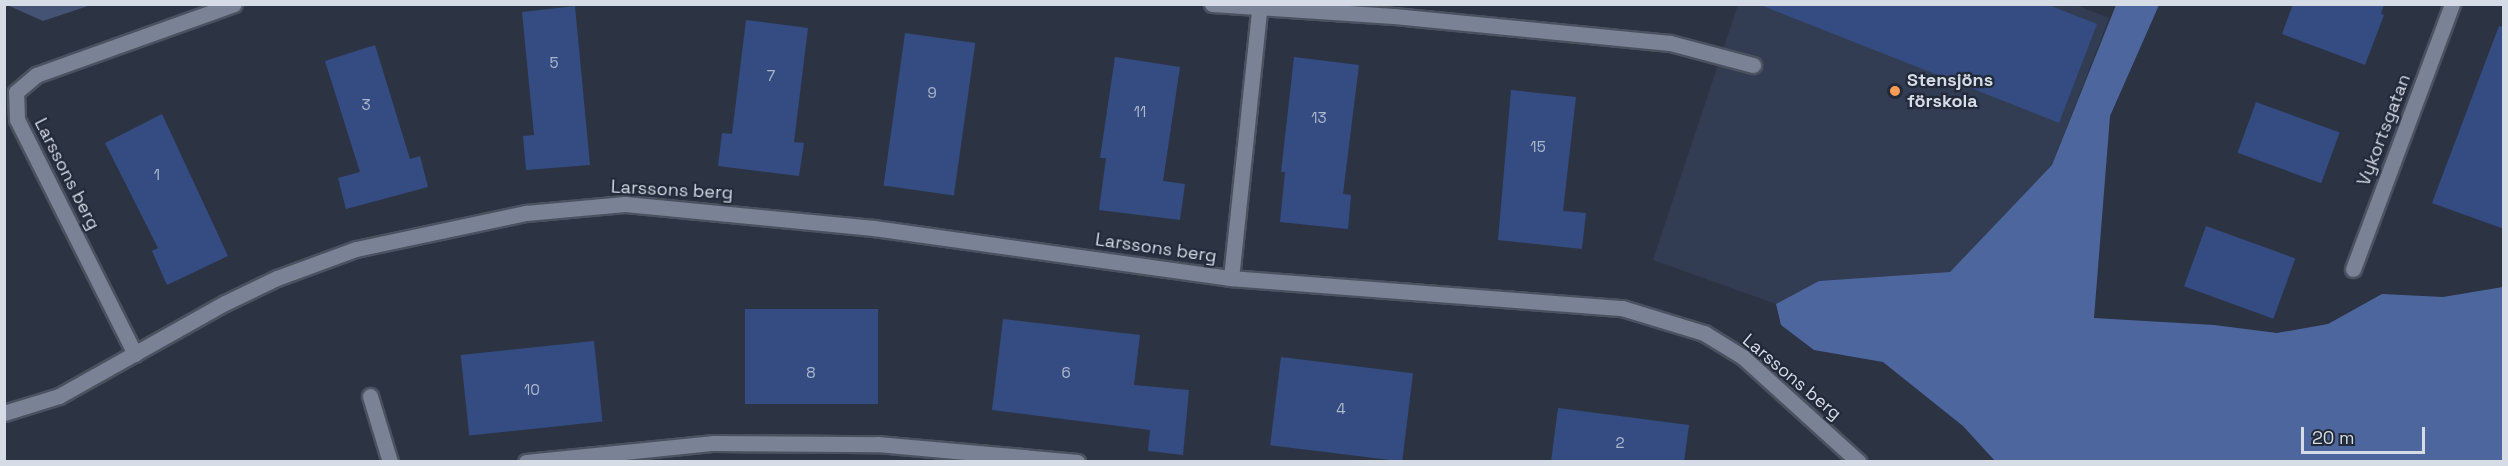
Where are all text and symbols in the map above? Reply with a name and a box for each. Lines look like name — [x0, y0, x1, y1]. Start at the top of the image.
house number: 5 — [550, 54, 558, 72]
house number: 7 — [767, 67, 775, 85]
place label: Stensjöns förskola — [1907, 70, 1993, 112]
street label: Vykortsgatan — [2353, 71, 2415, 189]
house number: 9 — [927, 84, 937, 102]
marker: Stensjöns förskola — [1888, 84, 1902, 98]
house number: 3 — [361, 96, 371, 114]
house number: 11 — [1134, 103, 1146, 121]
house number: 13 — [1311, 109, 1327, 127]
street label: Larssons berg — [30, 115, 104, 233]
house number: 15 — [1530, 138, 1546, 156]
house number: 1 — [154, 166, 160, 184]
street label: Larssons berg — [610, 176, 734, 204]
street label: Larssons berg — [1094, 229, 1218, 267]
street label: Larssons berg — [1738, 329, 1846, 425]
house number: 8 — [806, 364, 816, 382]
house number: 6 — [1061, 364, 1071, 382]
house number: 10 — [524, 381, 540, 399]
house number: 4 — [1336, 400, 1346, 418]
scale bar — [2304, 415, 2428, 453]
text: 20 m — [2312, 426, 2355, 449]
house number: 2 — [1615, 434, 1625, 452]

